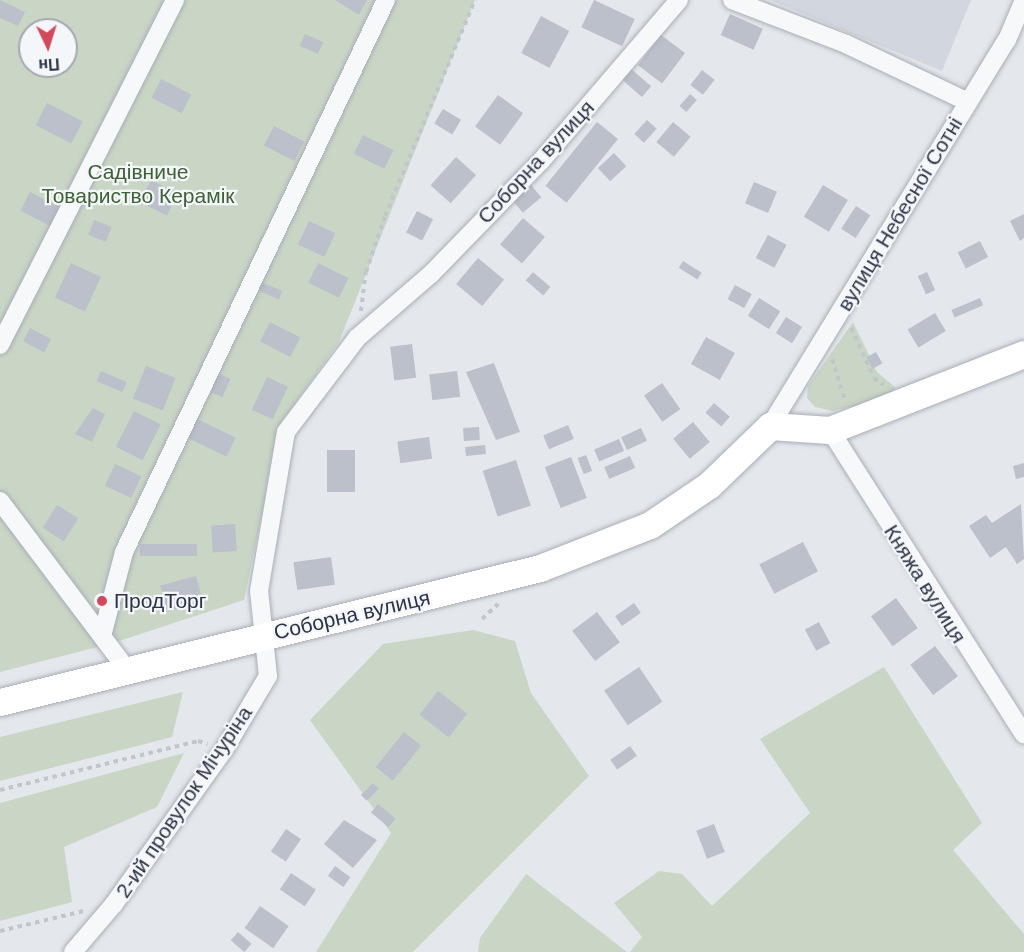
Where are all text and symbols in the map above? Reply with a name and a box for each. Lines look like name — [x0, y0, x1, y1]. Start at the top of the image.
north arrow — [18, 18, 78, 78]
text: Пн — [38, 55, 60, 74]
street label: Соборна вулиця — [472, 95, 600, 229]
street label: вулиця Небесної Сотні — [832, 112, 968, 316]
park label: Садівниче Товариство Керамік — [42, 159, 234, 209]
street label: Княжа вулиця — [879, 520, 971, 648]
street label: Соборна вулиця — [271, 585, 433, 645]
place label: ПродТорг — [114, 588, 206, 614]
marker: ПродТорг — [95, 594, 109, 608]
street label: 2-ий провулок Мічуріна — [110, 701, 258, 903]

